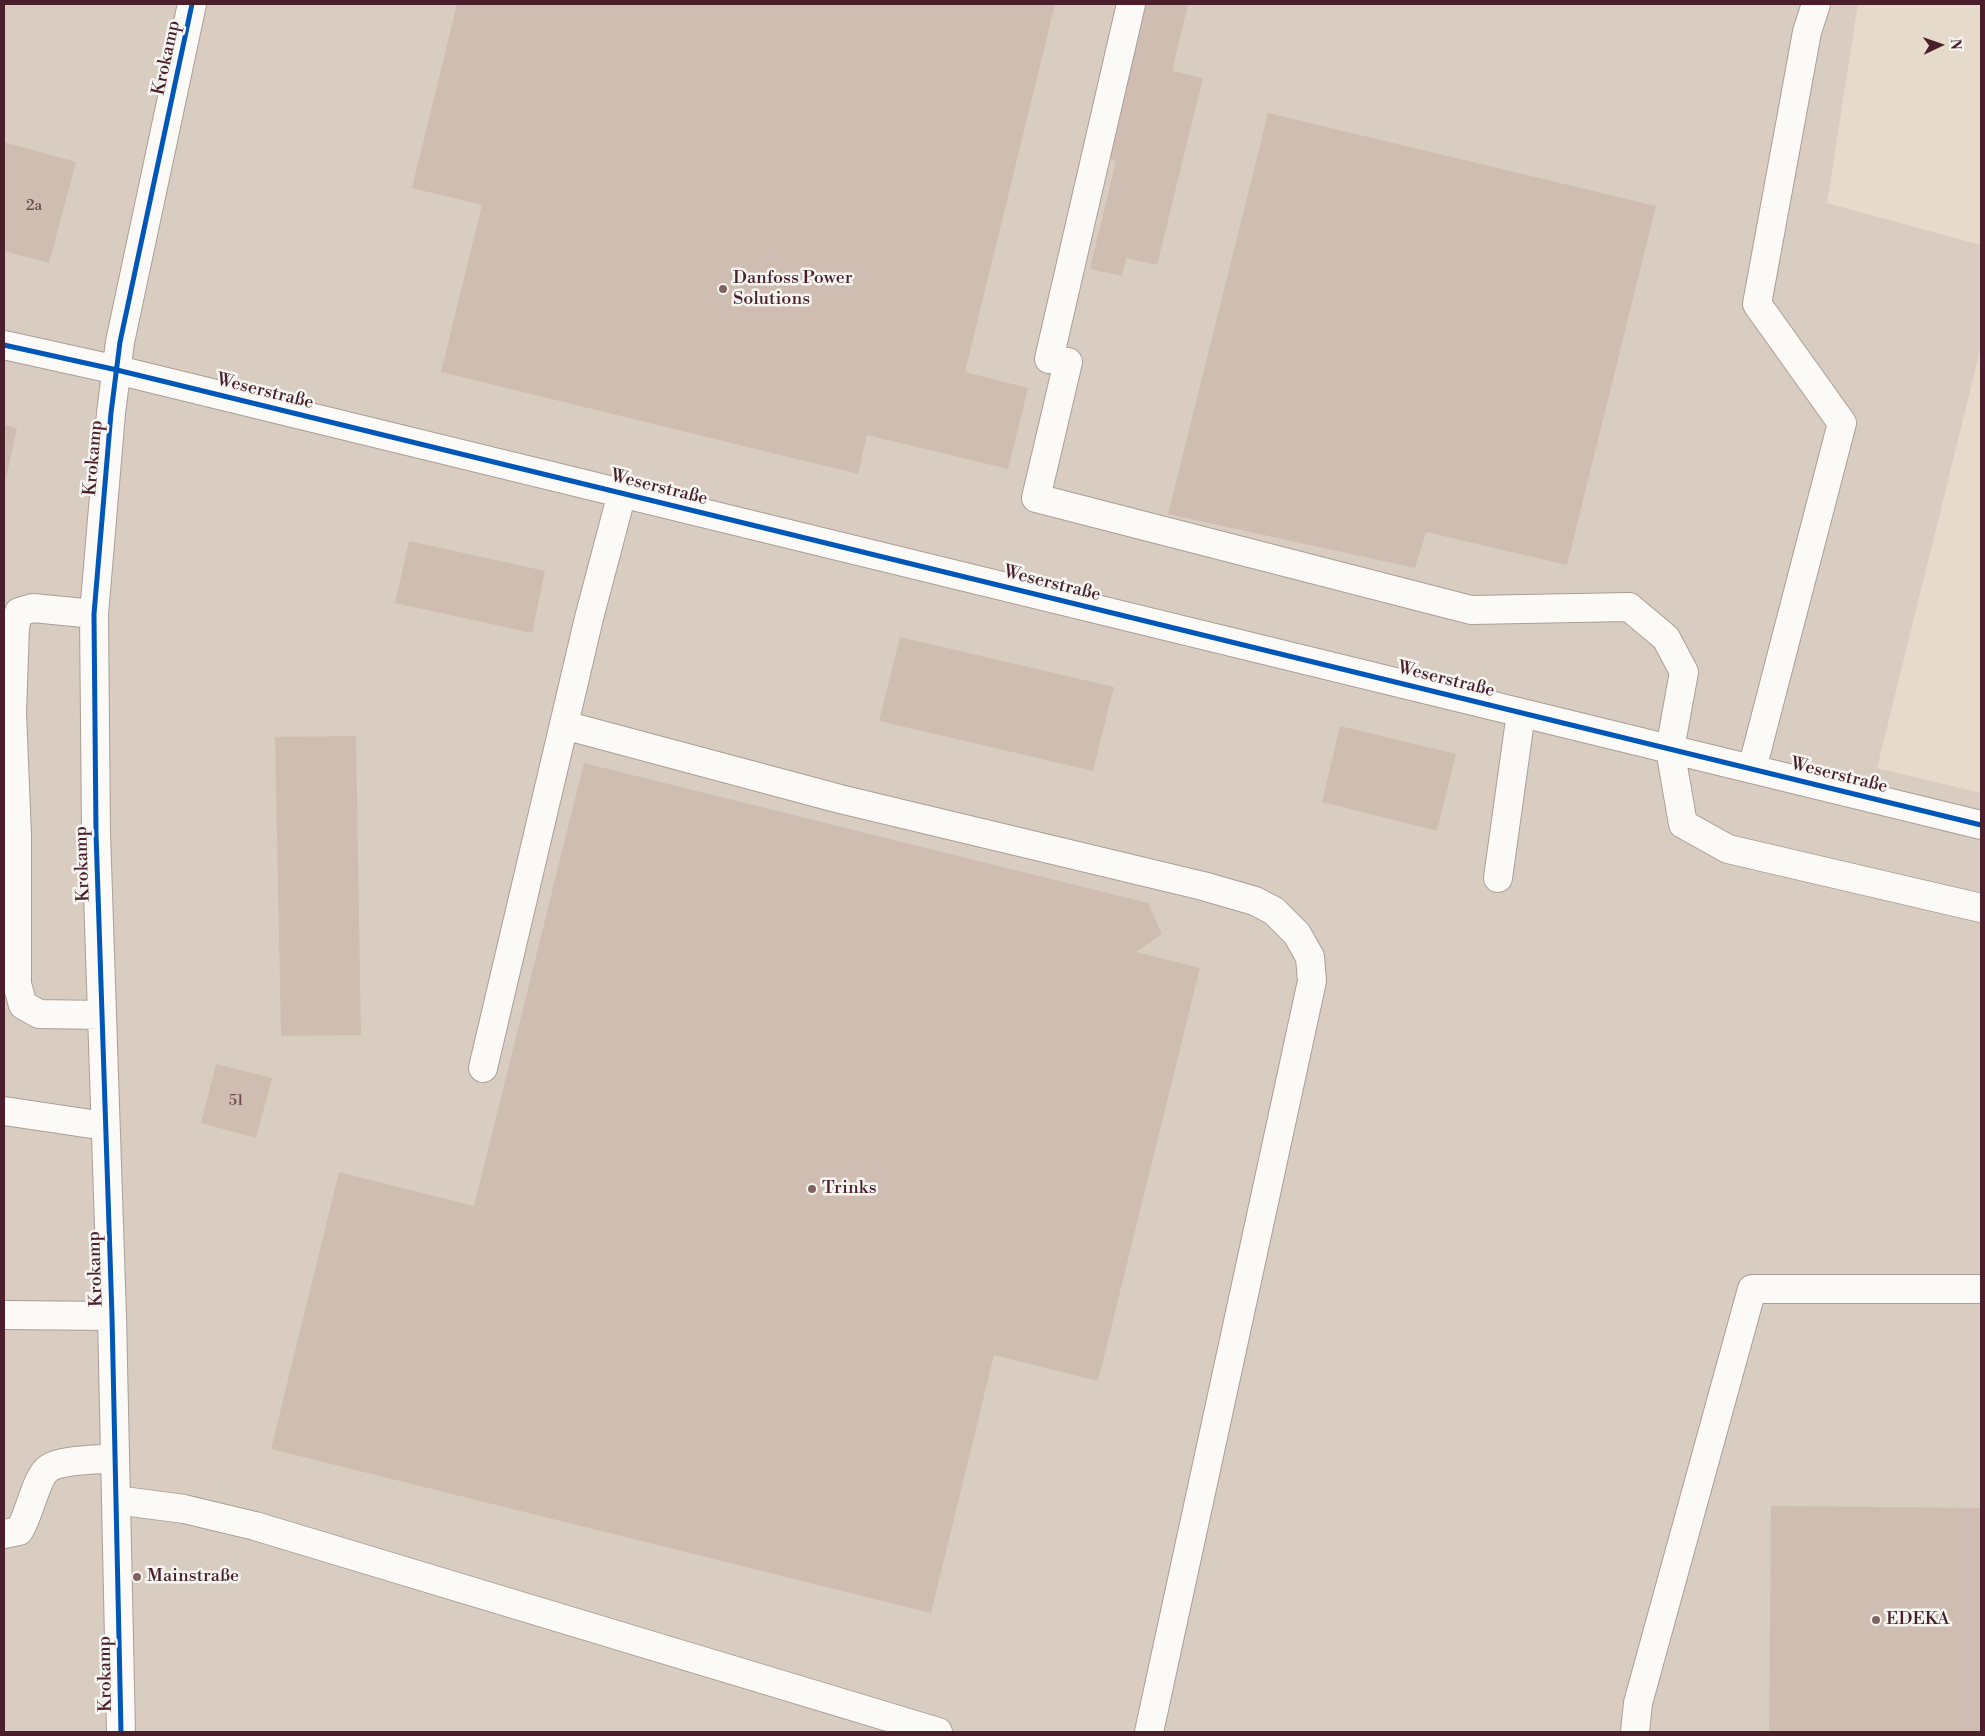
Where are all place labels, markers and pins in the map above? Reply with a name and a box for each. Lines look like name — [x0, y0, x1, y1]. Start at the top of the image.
place label: Danfoss Power Solutions — [733, 268, 853, 310]
marker: Danfoss Power Solutions — [717, 283, 729, 295]
place label: Trinks — [822, 1178, 877, 1200]
marker: Trinks — [806, 1183, 818, 1195]
place label: Mainstraße — [147, 1566, 239, 1588]
marker: Mainstraße — [131, 1571, 143, 1583]
place label: EDEKA — [1886, 1609, 1950, 1631]
marker: EDEKA — [1870, 1614, 1882, 1626]

